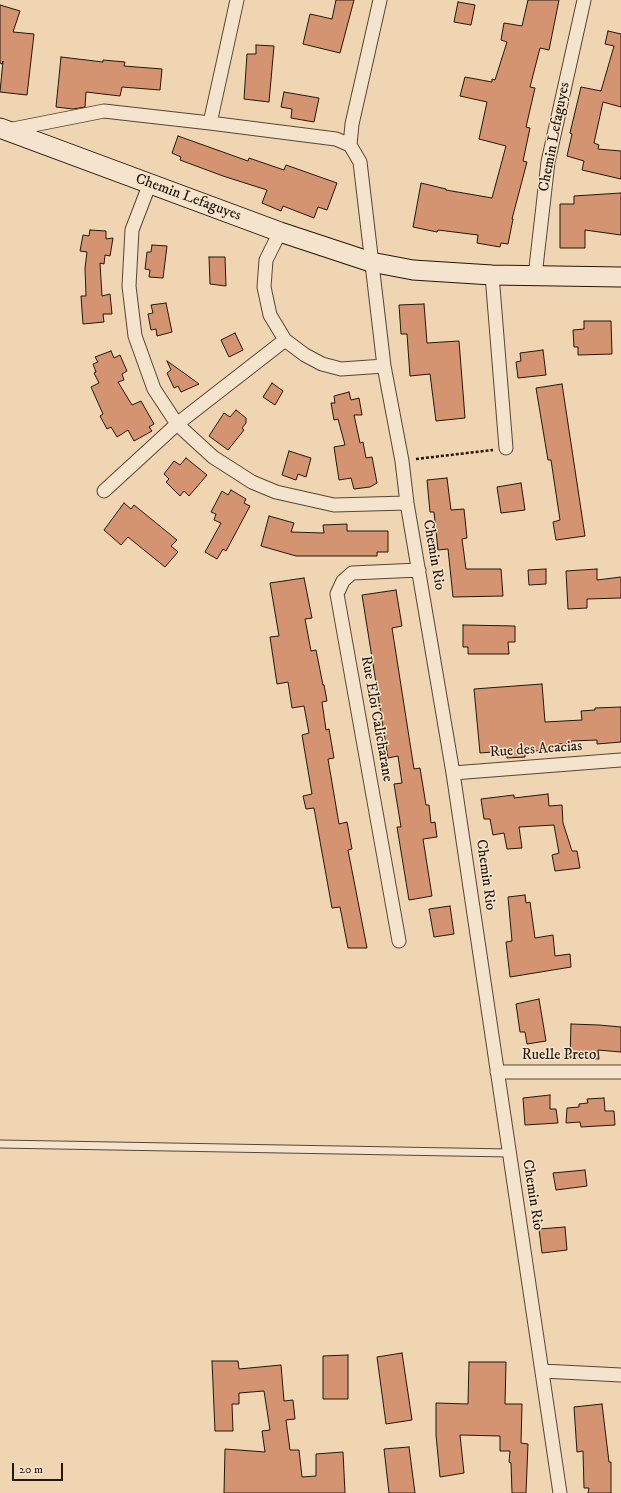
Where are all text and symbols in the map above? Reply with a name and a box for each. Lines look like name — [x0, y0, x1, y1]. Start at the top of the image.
street label: Chemin Lefaguyes — [536, 81, 574, 193]
street label: Chemin Lefaguyes — [133, 171, 243, 225]
street label: Chemin Rio — [418, 518, 448, 592]
street label: Rue Eloi Calicharane — [356, 655, 396, 783]
street label: Rue des Acacias — [489, 738, 583, 762]
street label: Chemin Rio — [471, 838, 499, 912]
street label: Ruelle Preto — [522, 1047, 596, 1065]
street label: Chemin Rio — [518, 1158, 546, 1232]
scale bar — [14, 1455, 65, 1481]
text: 20 m — [19, 1462, 43, 1477]

